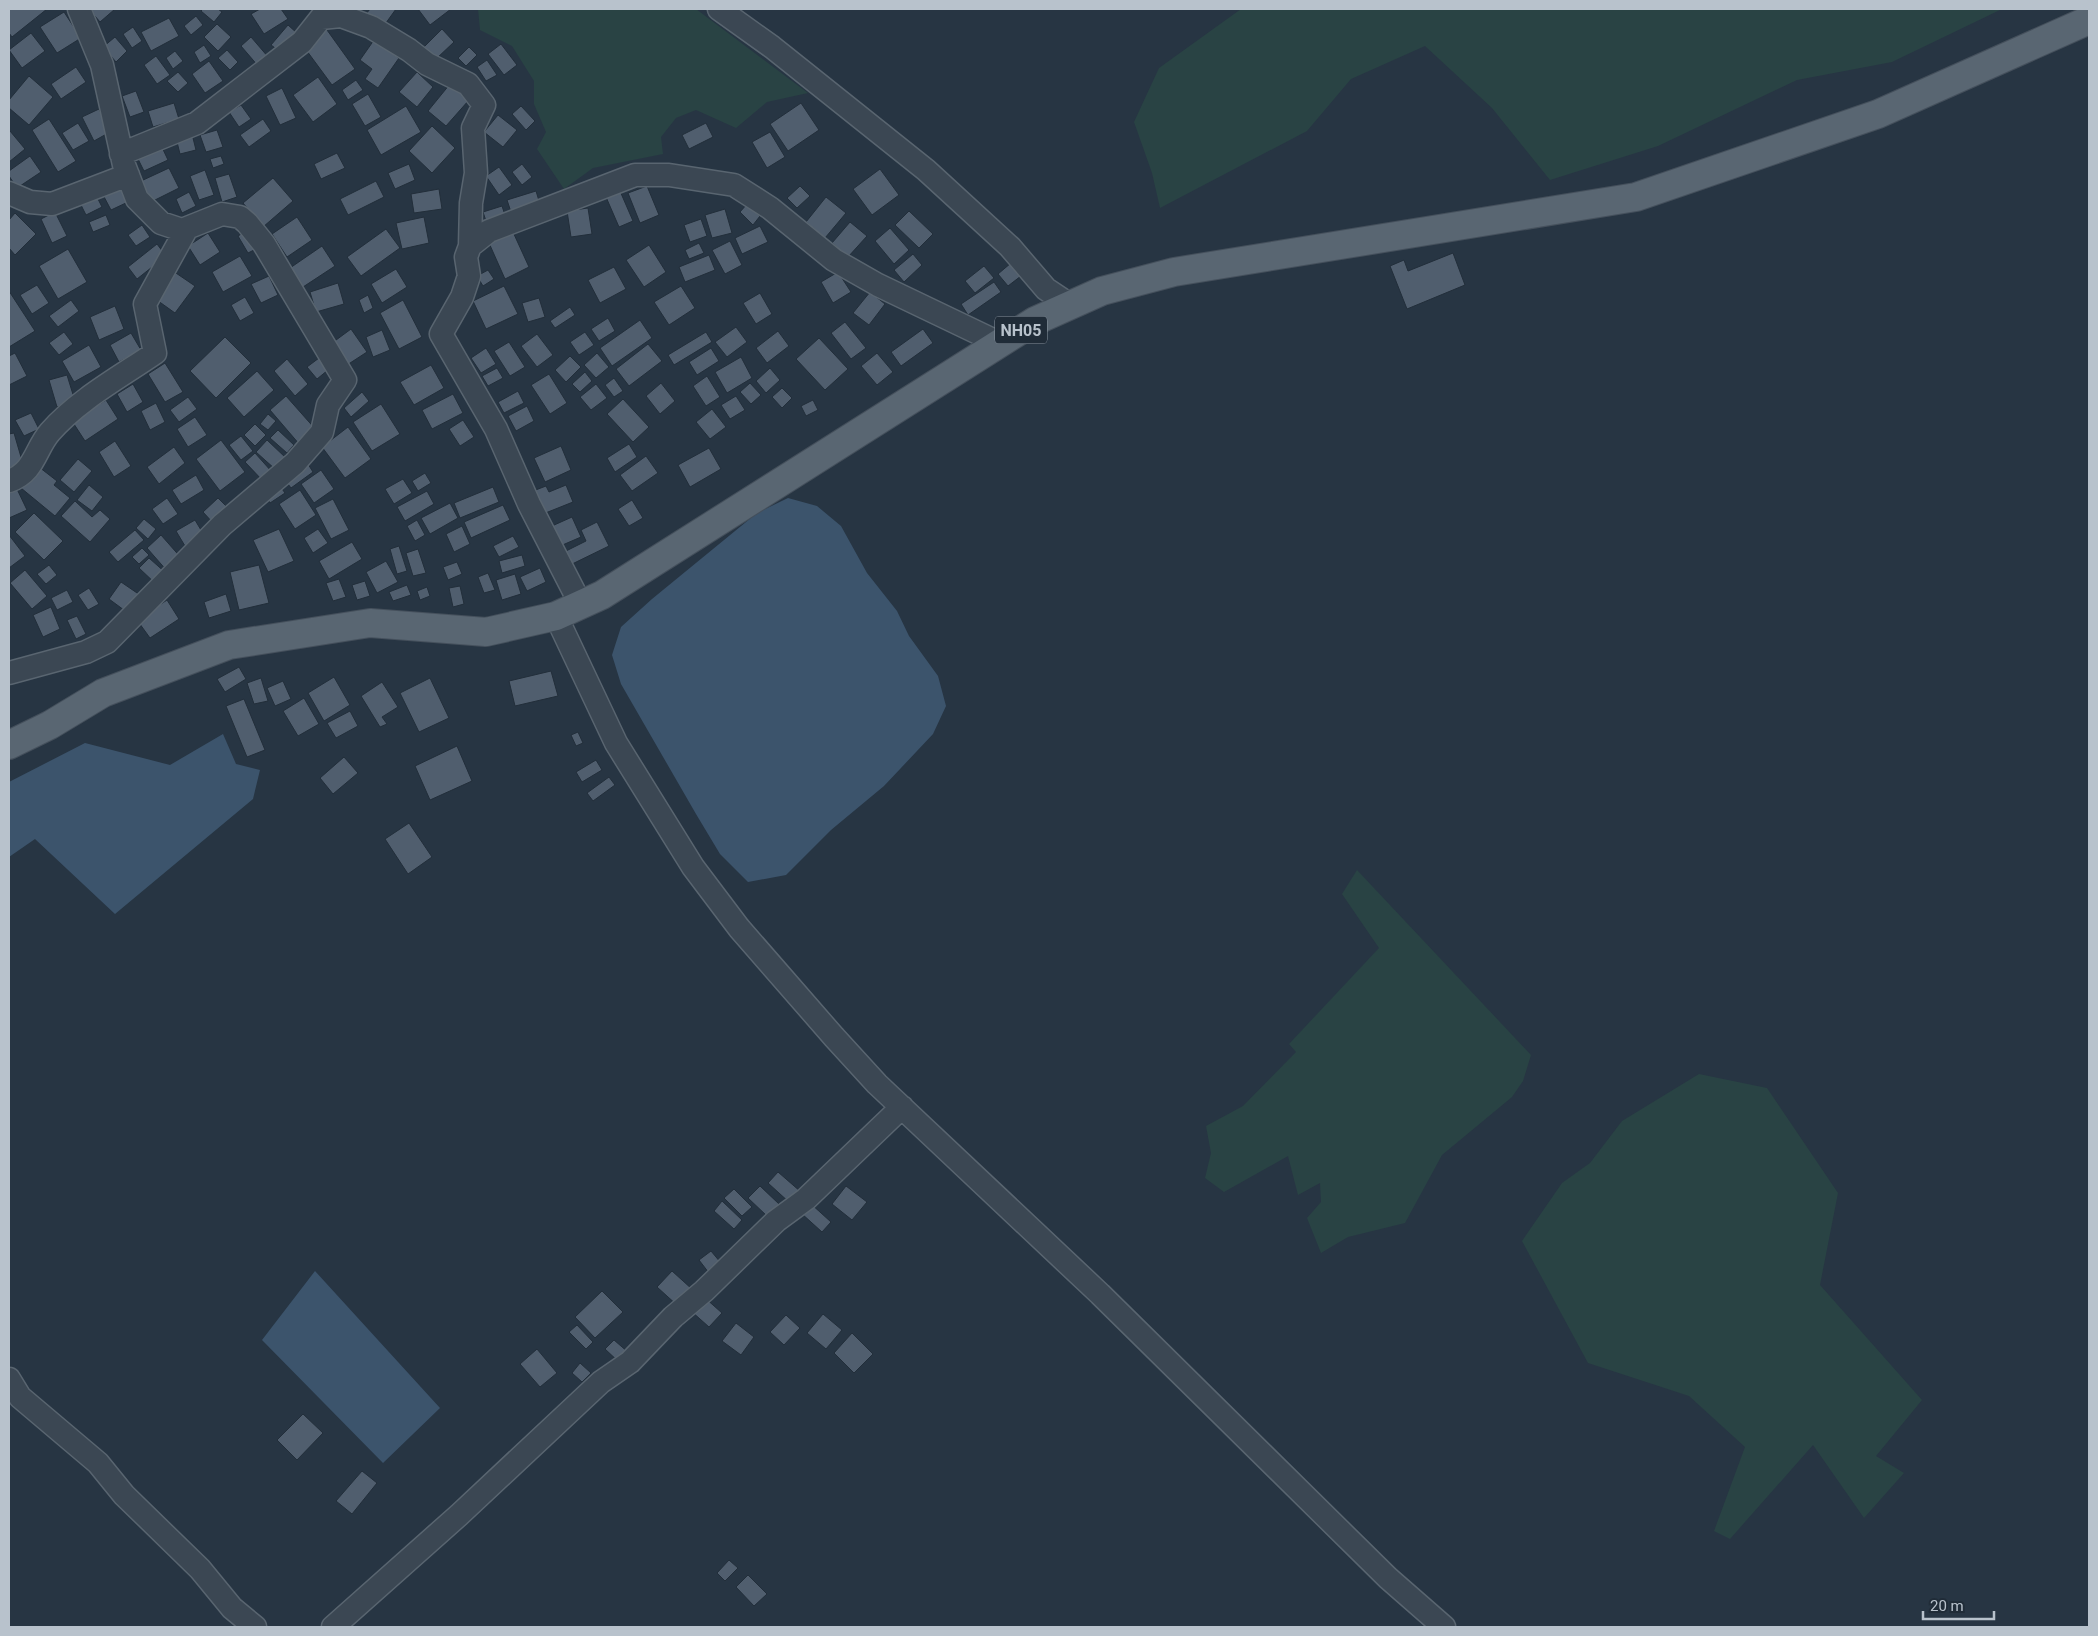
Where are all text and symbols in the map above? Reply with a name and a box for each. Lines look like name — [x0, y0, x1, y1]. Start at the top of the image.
road number: NH05 — [995, 316, 1047, 344]
scale bar — [1923, 1588, 1994, 1620]
text: 20 m — [1930, 1597, 1964, 1615]

